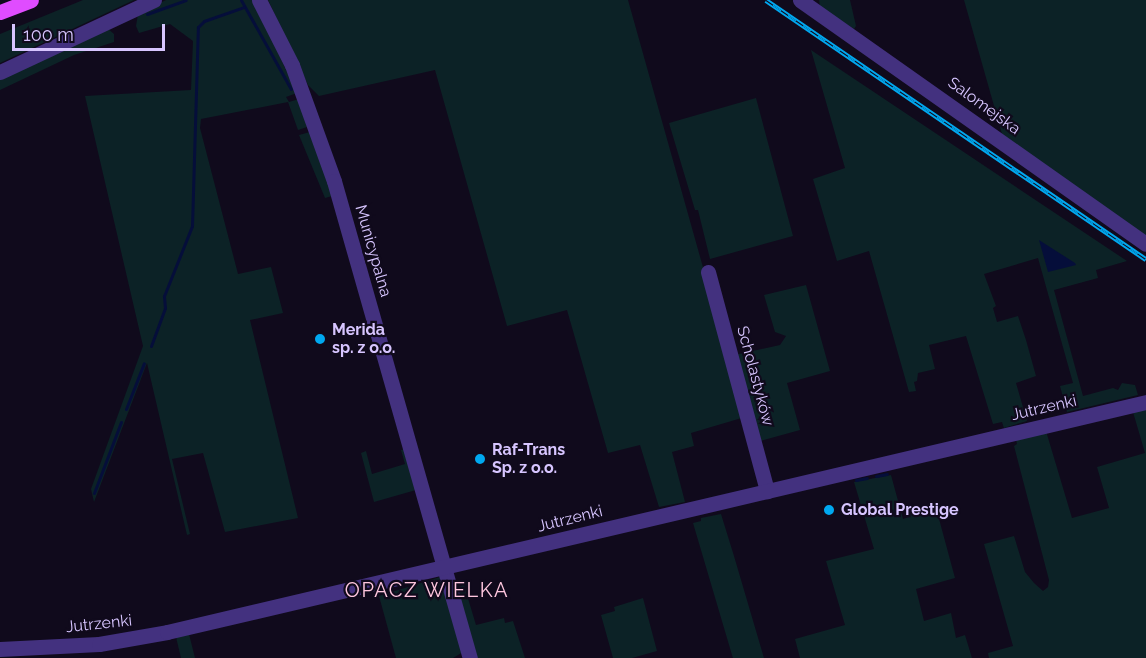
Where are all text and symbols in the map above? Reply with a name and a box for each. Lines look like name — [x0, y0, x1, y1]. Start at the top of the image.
scale bar — [15, 12, 168, 50]
text: 100 m — [23, 24, 74, 45]
street label: Salomejska — [944, 73, 1024, 139]
street label: Municypalna — [351, 203, 395, 299]
place label: Merida sp. z o.o. — [332, 320, 395, 358]
street label: Scholastyków — [732, 324, 778, 428]
marker: Merida sp. z o.o. — [313, 332, 327, 346]
street label: Jutrzenki — [1009, 391, 1079, 425]
place label: Raf-Trans Sp. z o.o. — [492, 440, 565, 478]
marker: Raf-Trans Sp. z o.o. — [473, 452, 487, 466]
place label: Global Prestige — [841, 500, 959, 520]
street label: Jutrzenki — [535, 502, 605, 536]
marker: Global Prestige — [822, 503, 836, 517]
district label: OPACZ WIELKA — [345, 578, 509, 602]
street label: Jutrzenki — [65, 611, 133, 637]

